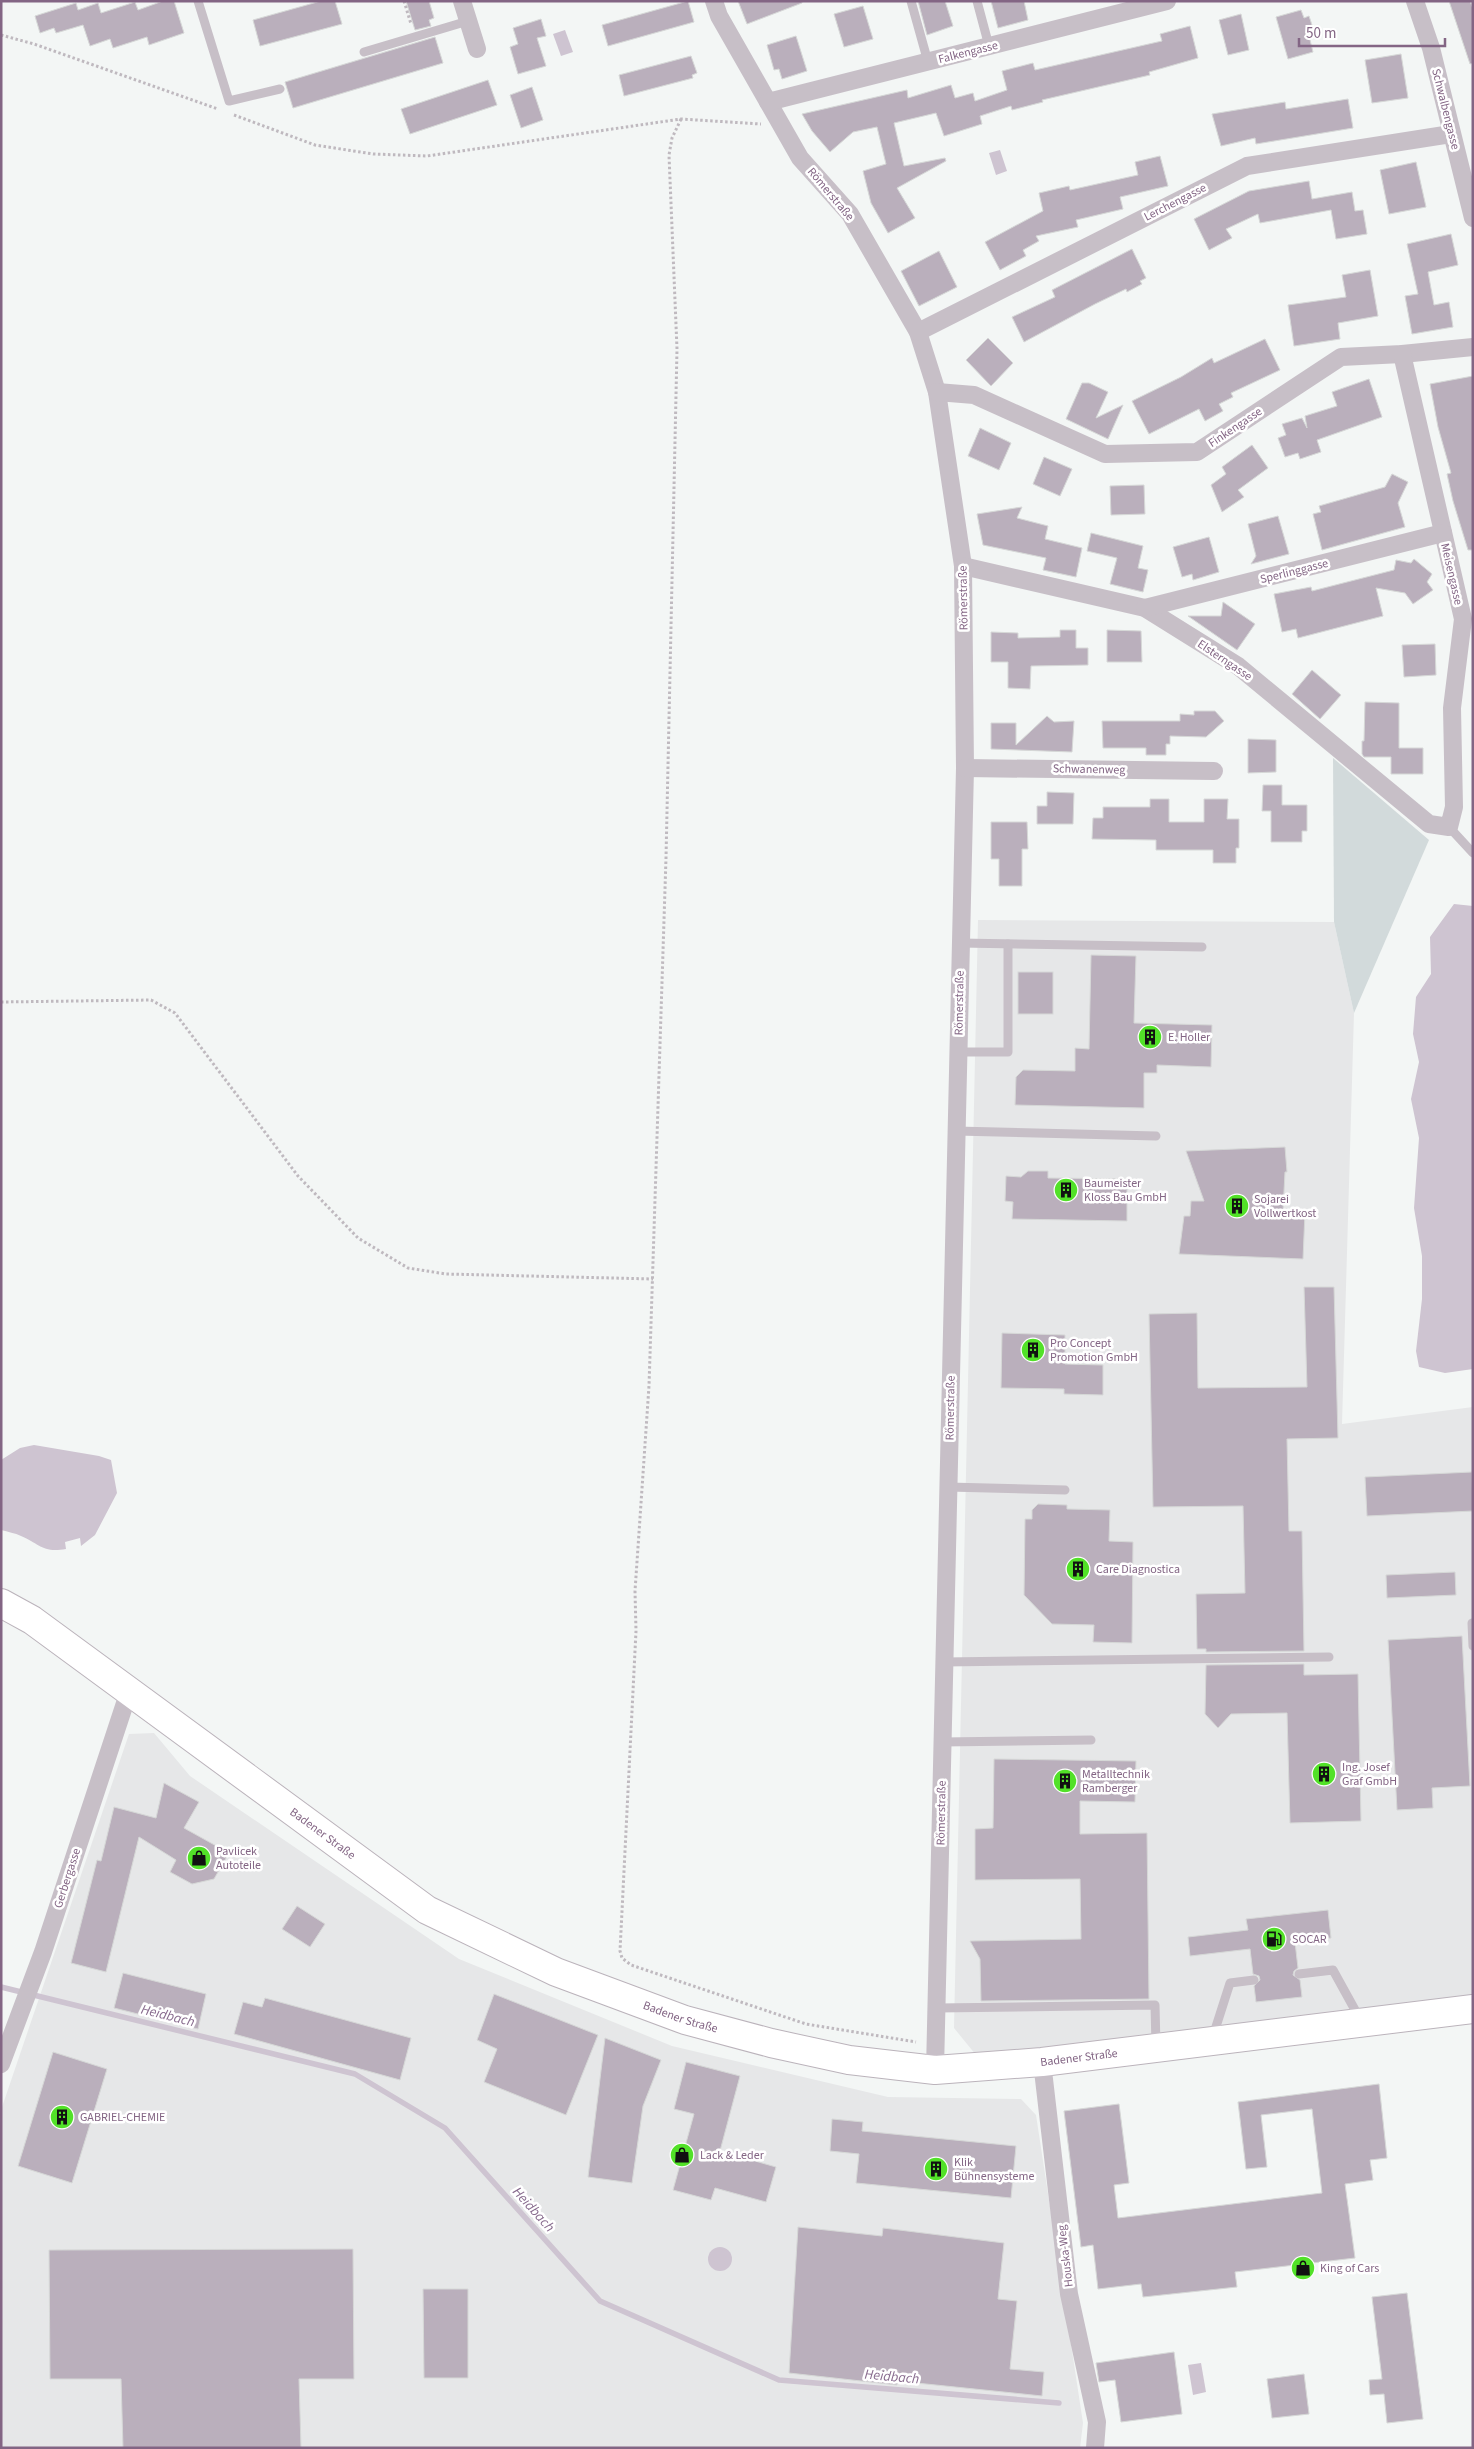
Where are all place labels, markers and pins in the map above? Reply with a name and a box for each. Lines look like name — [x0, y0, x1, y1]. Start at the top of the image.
building icon: E. Holler — [1137, 1024, 1163, 1050]
place label: E. Holler — [1168, 1029, 1211, 1046]
place label: Baumeister Kloss Bau GmbH — [1084, 1175, 1167, 1206]
building icon: Baumeister Kloss Bau GmbH — [1053, 1177, 1079, 1203]
place label: Sojarei Vollwertkost — [1254, 1191, 1316, 1222]
building icon: Sojarei Vollwertkost — [1224, 1193, 1250, 1219]
place label: Pro Concept Promotion GmbH — [1050, 1335, 1138, 1366]
building icon: Pro Concept Promotion GmbH — [1020, 1337, 1046, 1363]
building icon: Care Diagnostica — [1065, 1556, 1091, 1582]
place label: Care Diagnostica — [1096, 1561, 1180, 1578]
place label: Ing. Josef Graf GmbH — [1342, 1759, 1397, 1790]
building icon: Ing. Josef Graf GmbH — [1311, 1761, 1337, 1787]
place label: Metalltechnik Ramberger — [1082, 1766, 1150, 1797]
building icon: Metalltechnik Ramberger — [1052, 1768, 1078, 1794]
place label: Pavlicek Autoteile — [216, 1843, 261, 1874]
shop icon: Pavlicek Autoteile — [186, 1845, 212, 1871]
fuel station icon: SOCAR — [1261, 1926, 1287, 1952]
place label: SOCAR — [1292, 1931, 1327, 1948]
building icon: GABRIEL-CHEMIE — [49, 2104, 75, 2130]
place label: GABRIEL-CHEMIE — [80, 2109, 165, 2126]
shop icon: Lack & Leder — [669, 2142, 695, 2168]
place label: Lack & Leder — [700, 2147, 765, 2164]
place label: Klik Bühnensysteme — [954, 2154, 1034, 2185]
building icon: Klik Bühnensysteme — [923, 2156, 949, 2182]
shop icon: King of Cars — [1290, 2255, 1316, 2281]
place label: King of Cars — [1320, 2260, 1379, 2277]

